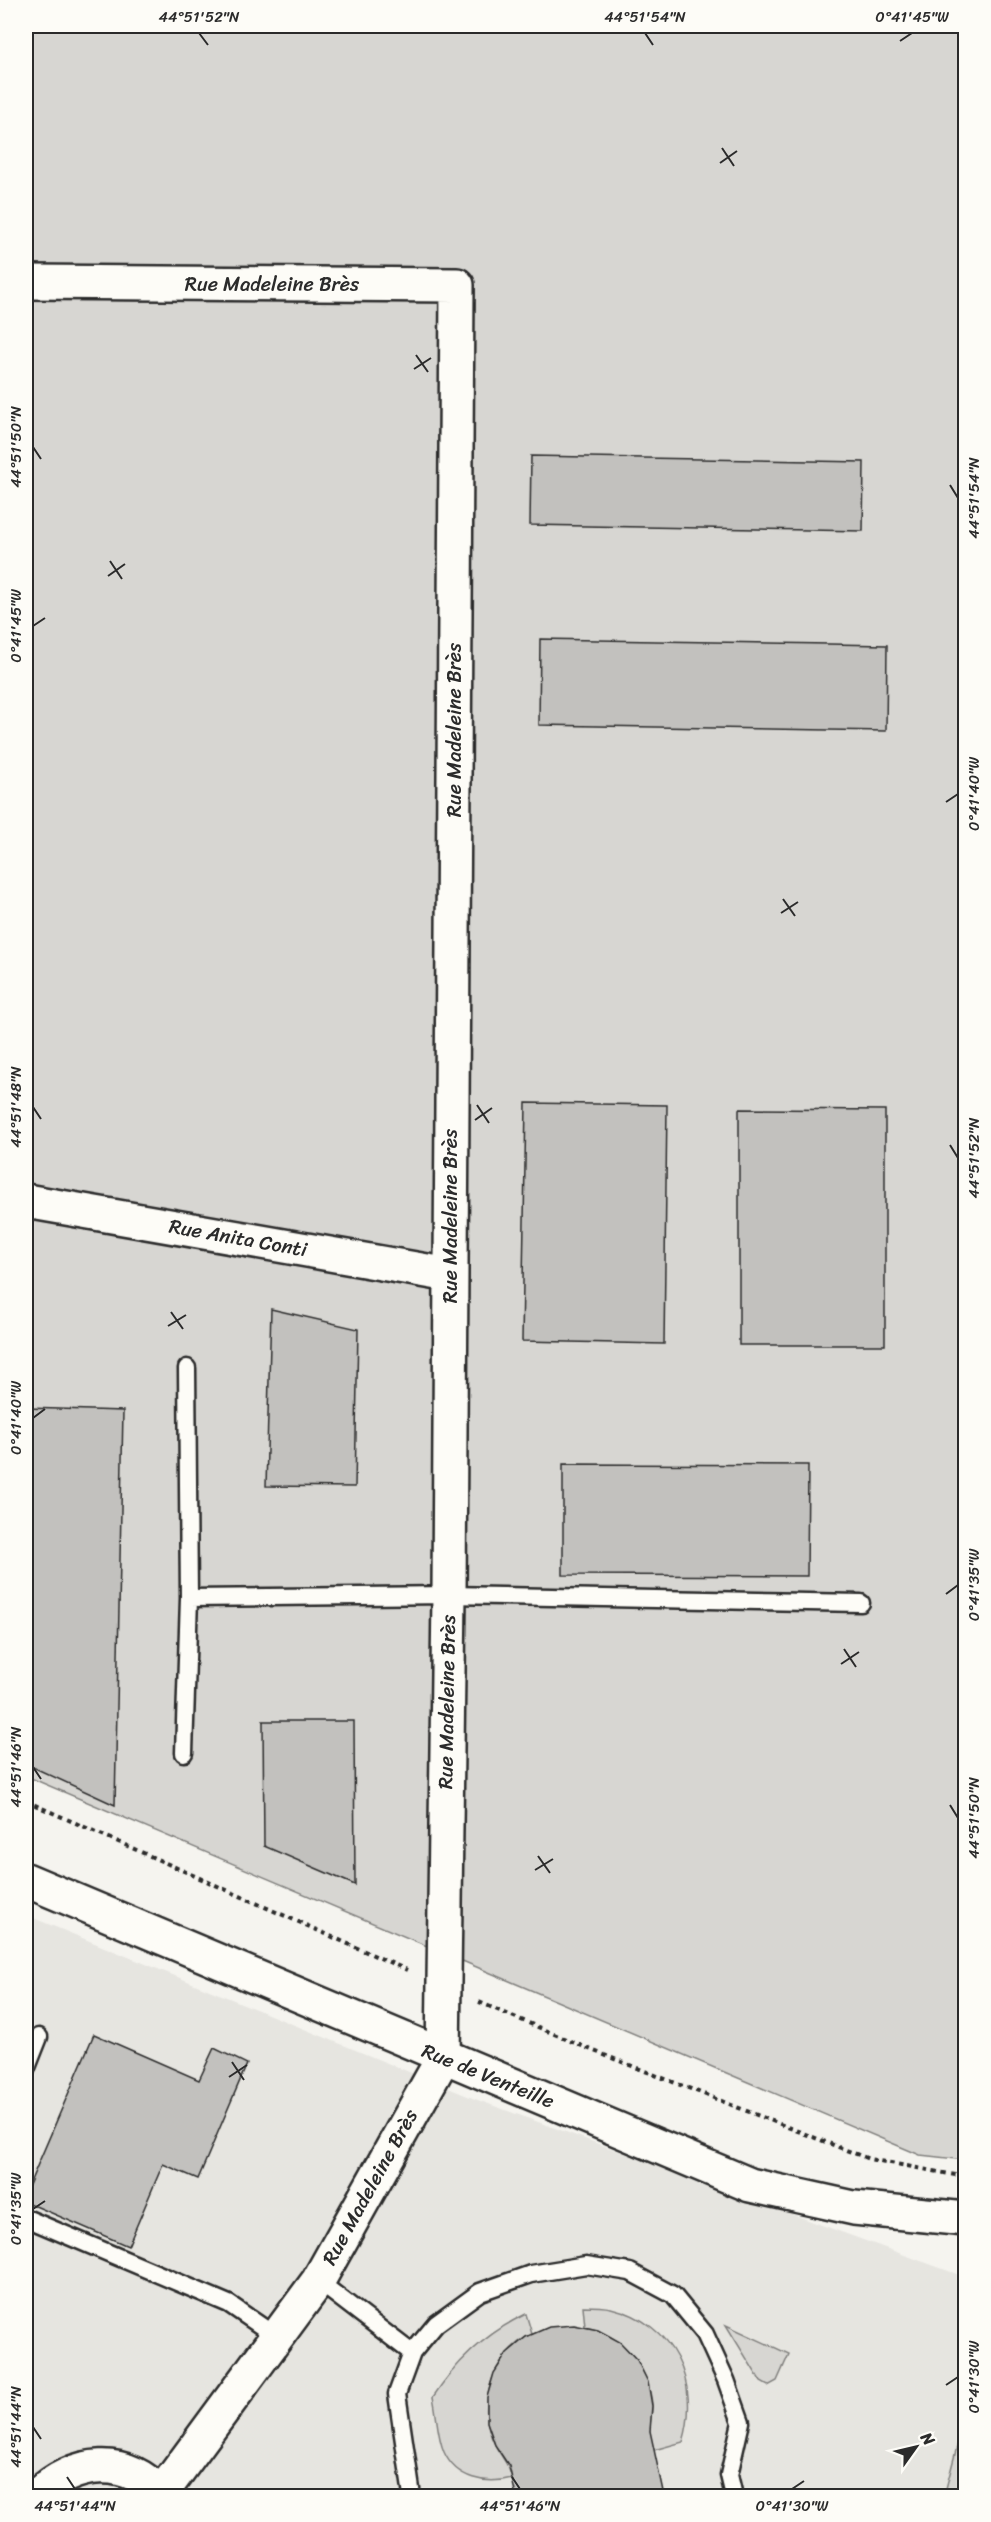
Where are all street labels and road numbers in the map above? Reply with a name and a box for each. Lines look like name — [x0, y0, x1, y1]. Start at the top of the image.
street label: Rue Madeleine Brès — [185, 267, 360, 302]
street label: Rue Madeleine Brès — [437, 642, 472, 817]
street label: Rue Madeleine Brès — [433, 1128, 468, 1303]
street label: Rue Anita Conti — [166, 1209, 310, 1267]
street label: Rue Madeleine Brès — [428, 1614, 466, 1790]
street label: Rue de Venteille — [416, 2033, 560, 2119]
street label: Rue Madeleine Brès — [312, 2102, 428, 2272]

